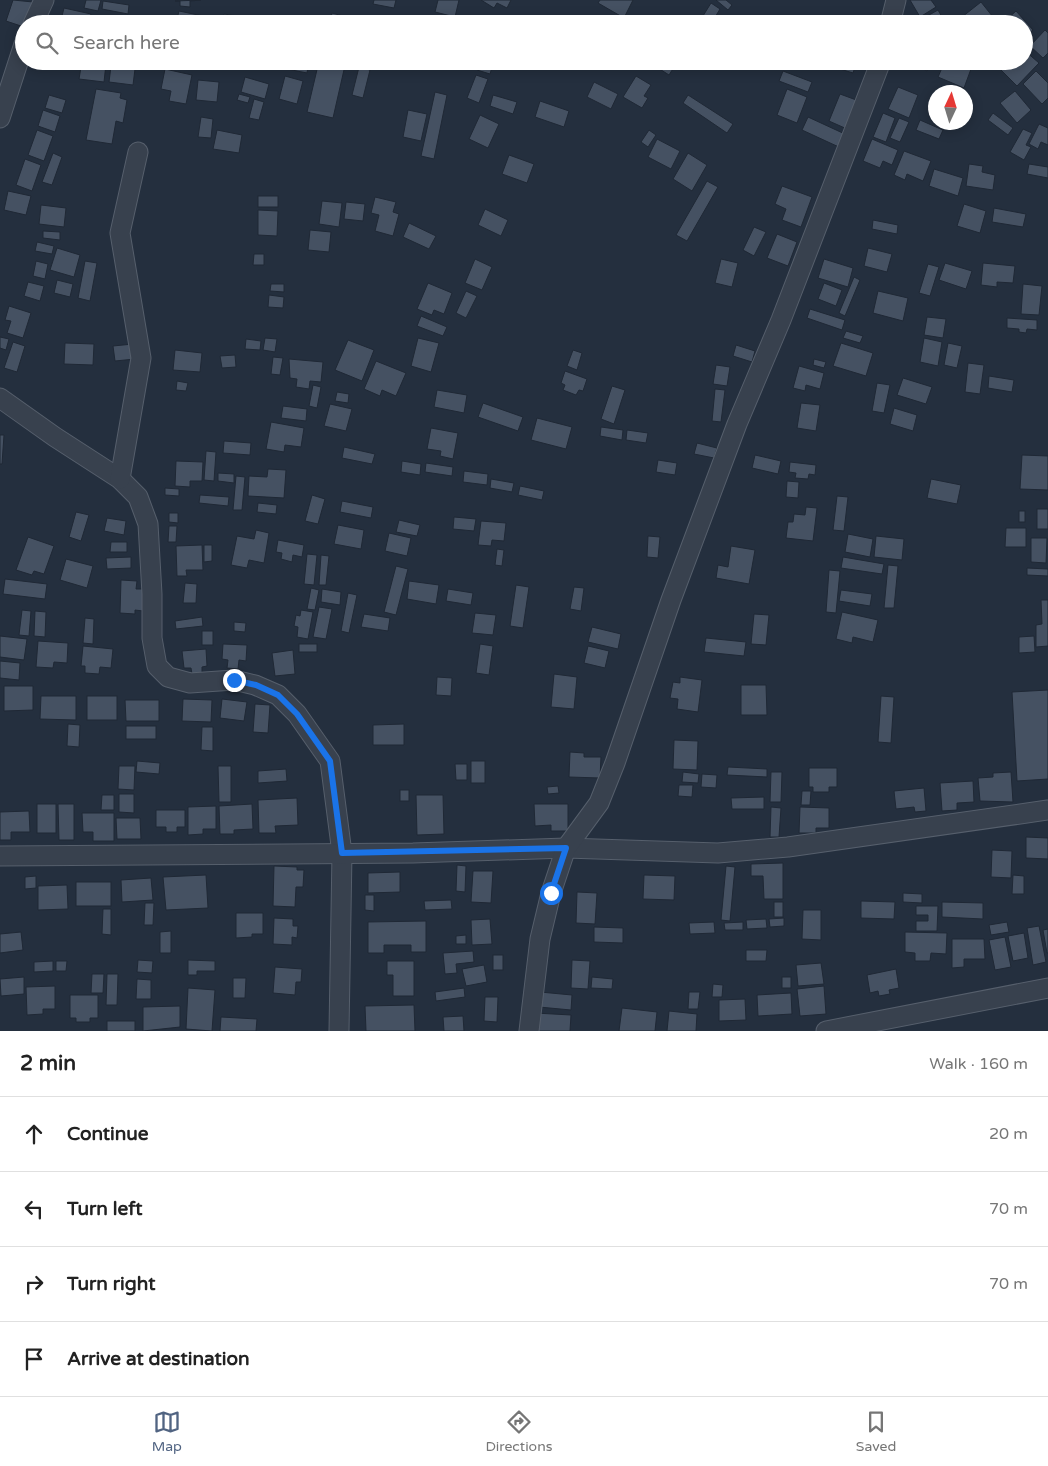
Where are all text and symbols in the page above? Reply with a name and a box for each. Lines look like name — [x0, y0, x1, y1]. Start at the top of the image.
search box — [15, 15, 1033, 70]
icon: search — [33, 29, 61, 57]
text: Search here — [73, 32, 180, 54]
north arrow — [928, 85, 973, 130]
route end — [223, 669, 246, 692]
route start — [540, 882, 563, 905]
text: 2 min — [20, 1051, 76, 1076]
text: Walk · 160 m — [929, 1054, 1028, 1074]
icon: ahead — [20, 1120, 48, 1148]
text: Continue — [67, 1123, 149, 1145]
text: 20 m — [989, 1124, 1028, 1144]
icon: left — [20, 1195, 48, 1223]
text: Turn left — [67, 1198, 143, 1220]
text: 70 m — [989, 1199, 1028, 1219]
icon: right — [20, 1270, 48, 1298]
text: Turn right — [67, 1273, 155, 1295]
text: 70 m — [989, 1274, 1028, 1294]
icon: arrive — [20, 1345, 48, 1373]
text: Arrive at destination — [67, 1348, 250, 1370]
tab: Map — [152, 1408, 182, 1455]
tab: Directions — [485, 1408, 552, 1455]
tab: Saved — [856, 1408, 896, 1455]

